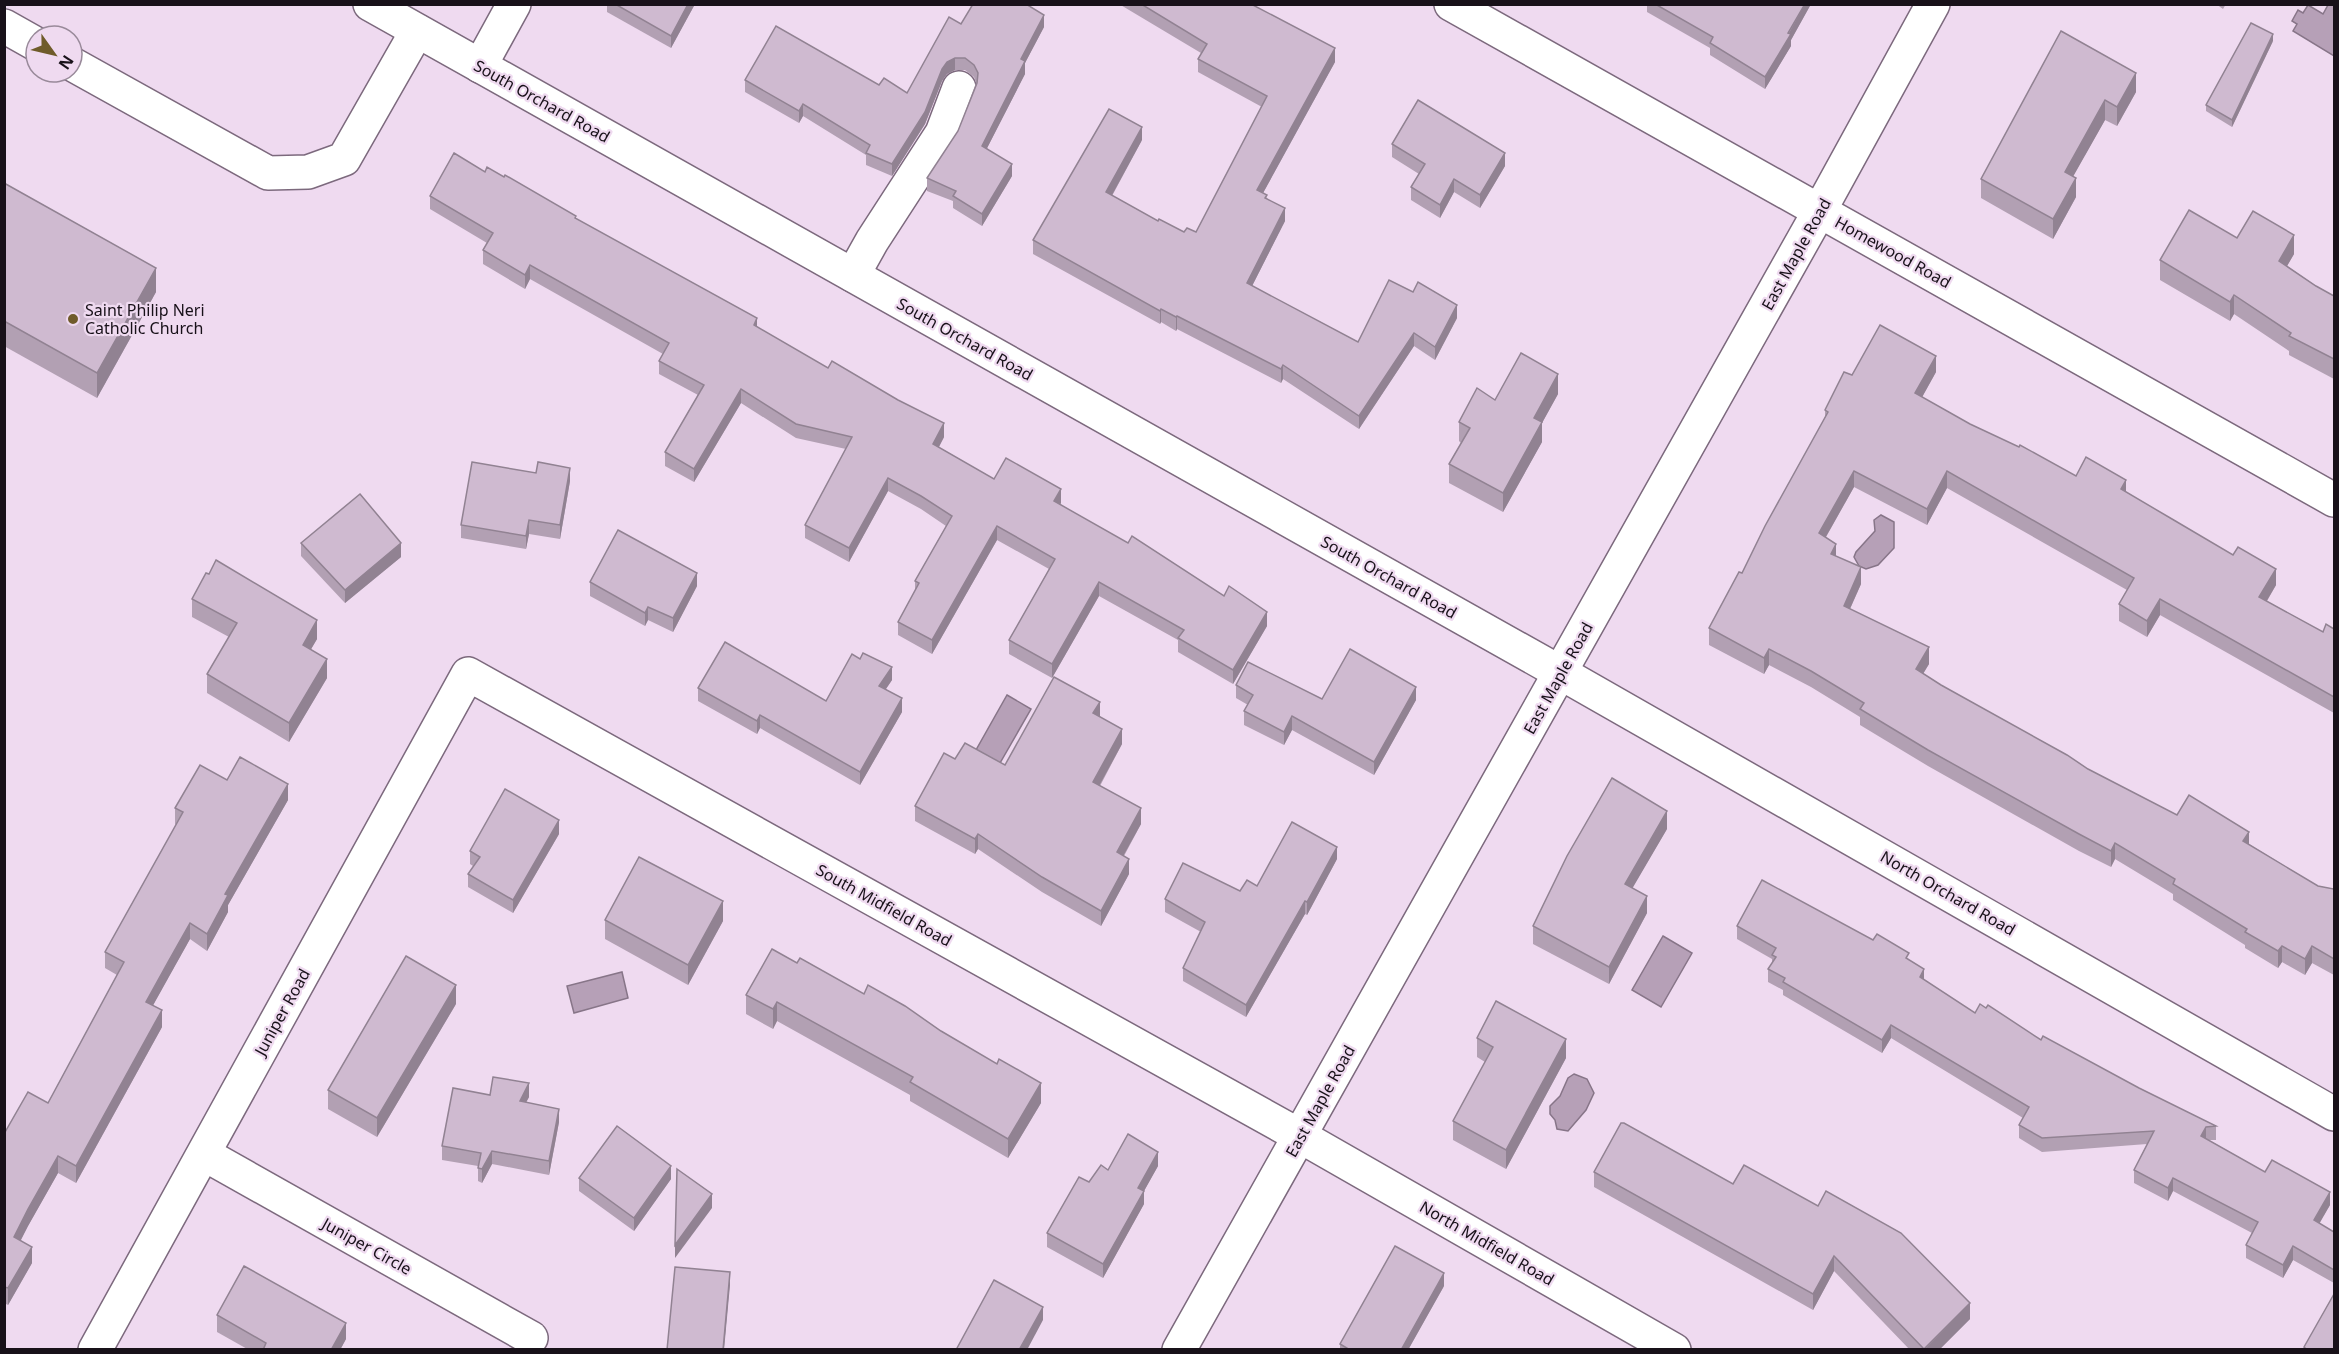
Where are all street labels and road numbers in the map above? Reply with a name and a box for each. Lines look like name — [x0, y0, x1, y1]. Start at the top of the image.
street label: South Orchard Road — [470, 54, 614, 148]
street label: East Maple Road — [1756, 194, 1836, 314]
street label: Homewood Road — [1831, 211, 1955, 293]
street label: South Orchard Road — [893, 292, 1037, 386]
street label: South Orchard Road — [1317, 530, 1461, 624]
street label: East Maple Road — [1518, 618, 1598, 738]
street label: North Orchard Road — [1877, 845, 2019, 941]
street label: South Midfield Road — [812, 859, 956, 951]
street label: Juniper Road — [248, 965, 315, 1061]
street label: East Maple Road — [1280, 1041, 1360, 1161]
street label: North Midfield Road — [1416, 1195, 1558, 1291]
street label: Juniper Circle — [317, 1211, 416, 1280]

